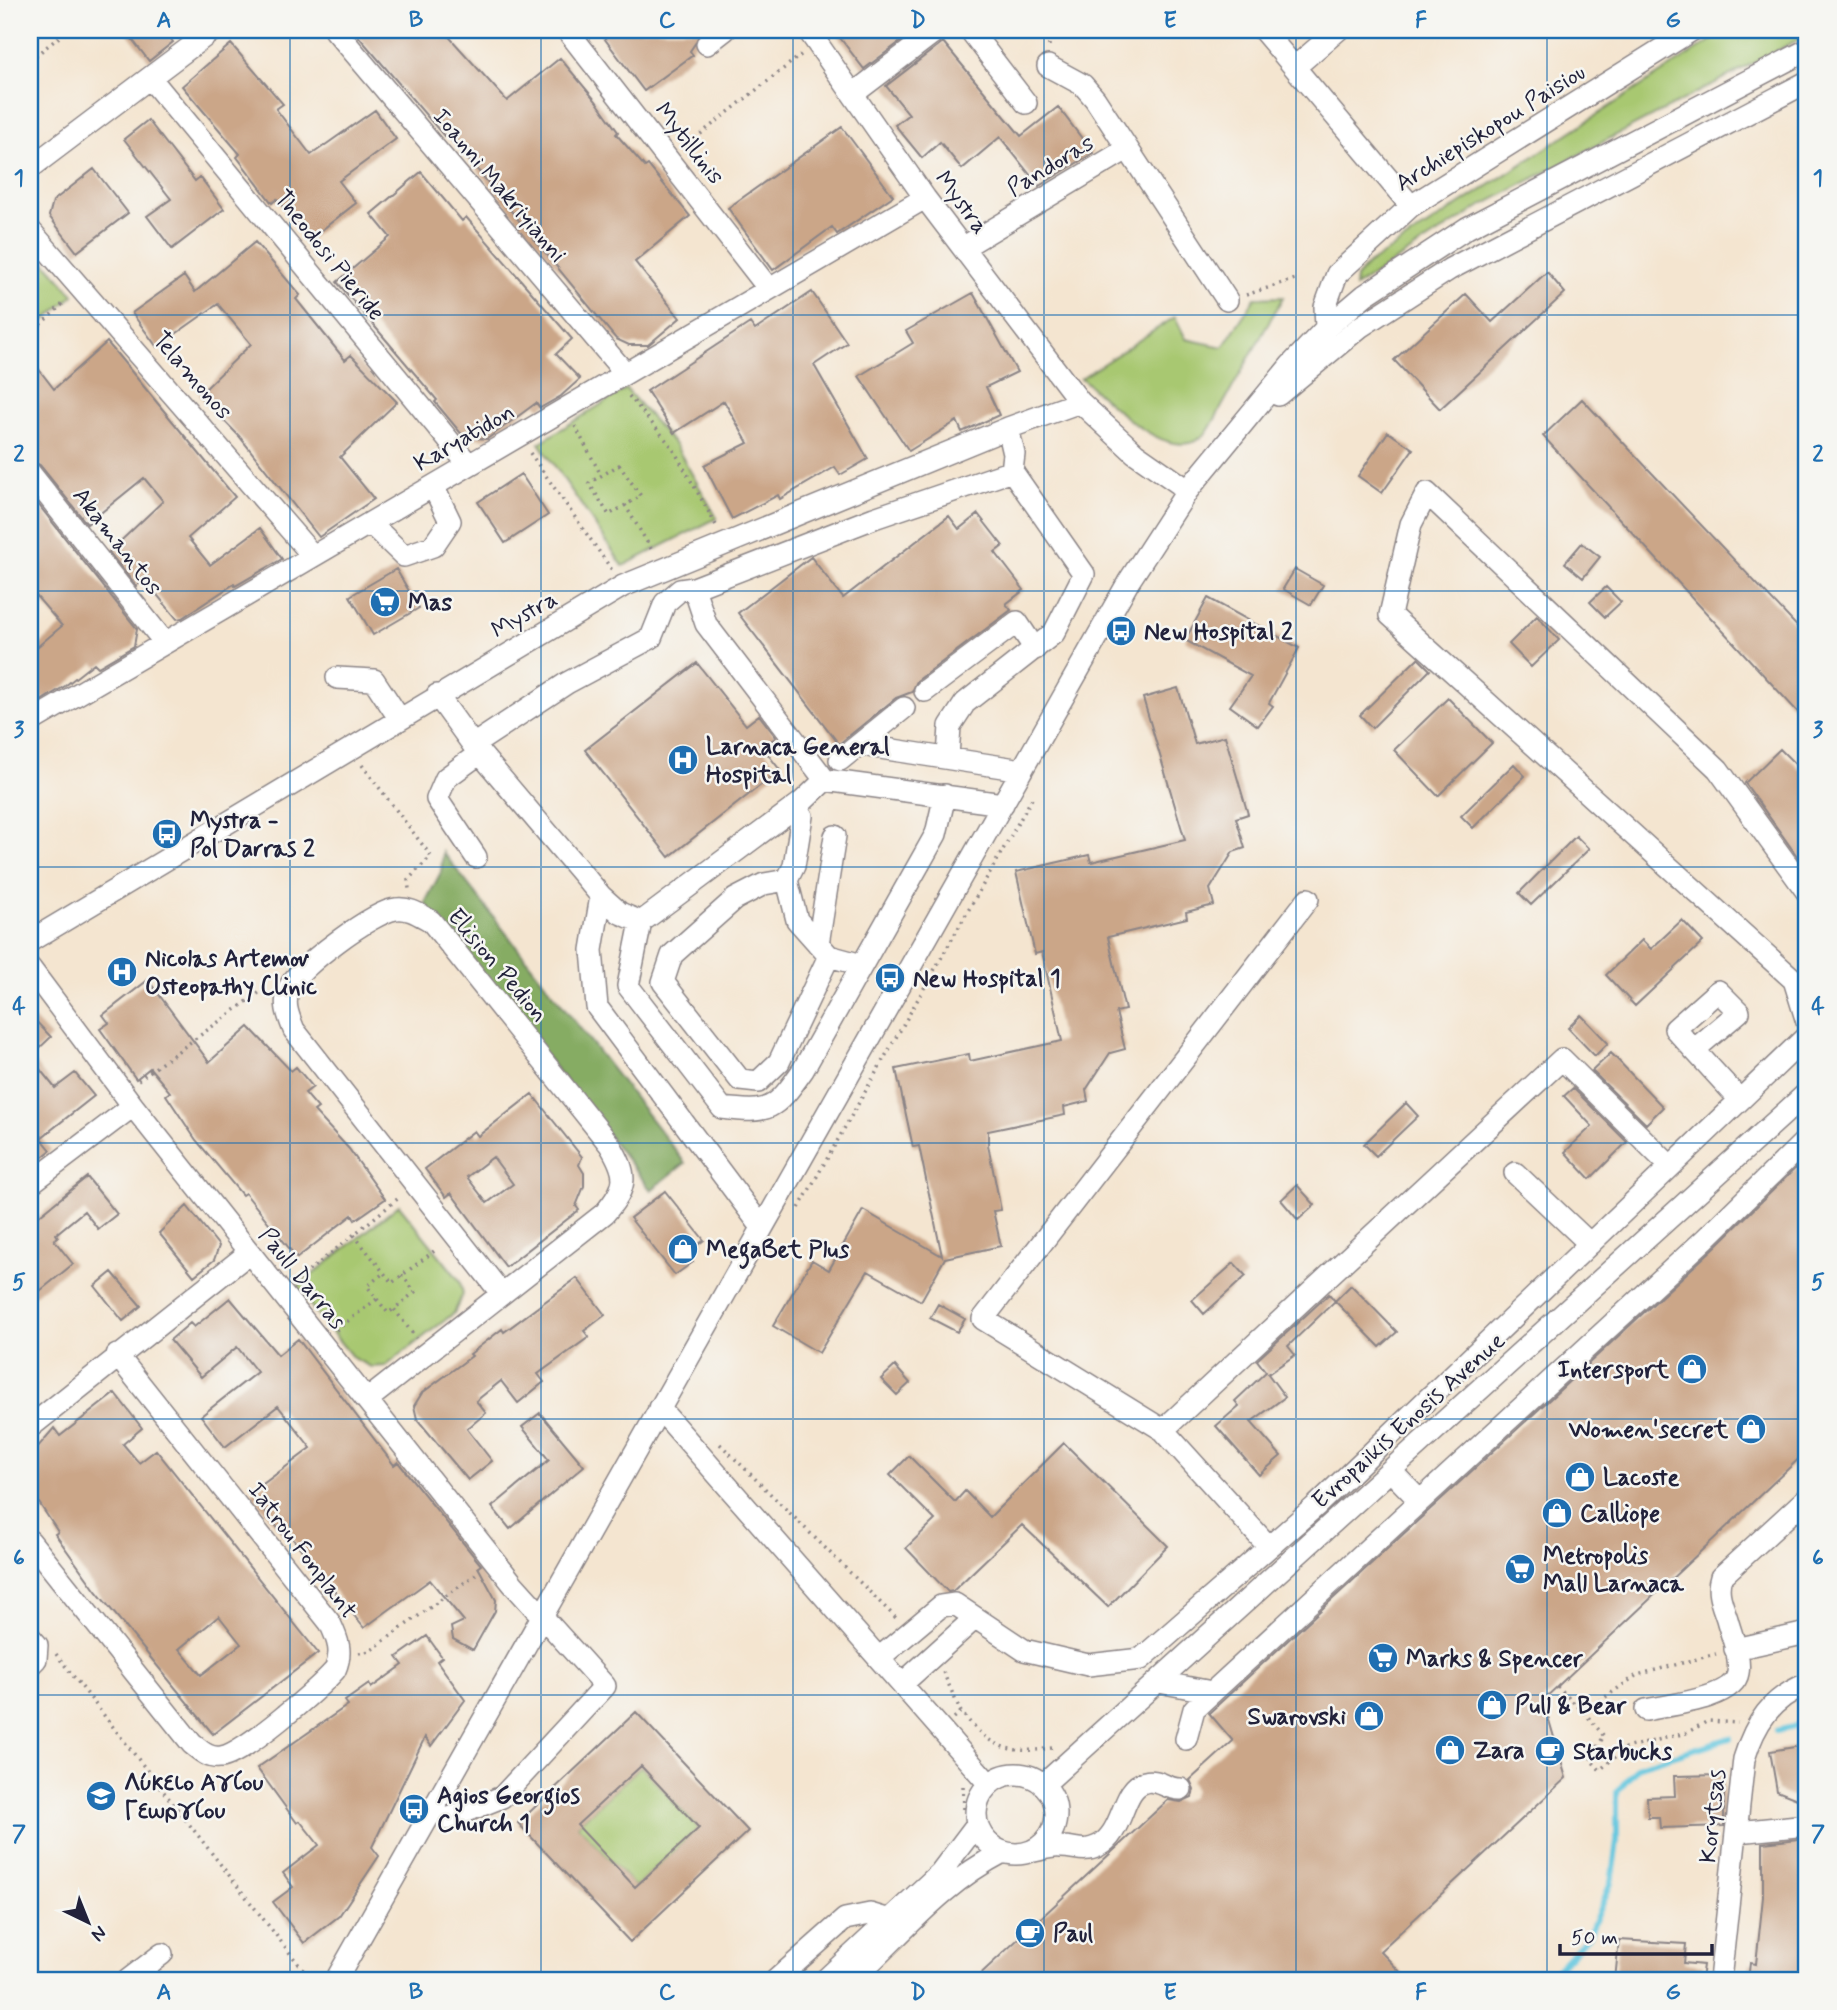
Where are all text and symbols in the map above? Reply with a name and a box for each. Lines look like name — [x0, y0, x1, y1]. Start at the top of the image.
text: A — [156, 6, 172, 36]
text: B — [409, 6, 424, 36]
text: C — [659, 6, 676, 36]
text: D — [910, 6, 926, 36]
text: E — [1163, 6, 1177, 36]
text: F — [1415, 6, 1427, 36]
text: G — [1665, 6, 1681, 36]
street label: Archiepiskopou Paisiou — [1390, 57, 1592, 199]
street label: Mytillinis — [647, 97, 731, 192]
street label: Ioanni Makriyianni — [425, 102, 573, 270]
street label: Pandoras — [1002, 128, 1100, 204]
text: 1 — [14, 164, 24, 194]
text: 1 — [1813, 164, 1823, 194]
street label: Mystra — [927, 165, 995, 241]
street label: Theodosi Pieride — [266, 184, 391, 328]
street label: Telamonos — [145, 325, 239, 427]
street label: Karyatidon — [409, 397, 521, 480]
text: 2 — [13, 440, 25, 470]
text: 2 — [1812, 440, 1824, 470]
street label: Akamantos — [65, 481, 169, 603]
street label: Mystra — [486, 584, 563, 647]
supermarket icon: Mas — [368, 585, 402, 619]
place label: Mas — [408, 588, 452, 619]
bus stop icon: New Hospital 2 — [1104, 614, 1138, 648]
place label: New Hospital 2 — [1144, 617, 1293, 648]
text: 3 — [14, 716, 25, 746]
text: 3 — [1813, 716, 1824, 746]
place label: Larnaca General Hospital — [706, 732, 890, 791]
hospital icon: Larnaca General Hospital — [666, 743, 700, 777]
place label: Mystra - Pol Darras 2 — [190, 806, 315, 865]
bus stop icon: Mystra - Pol Darras 2 — [150, 817, 184, 851]
street label: Elision Pedion — [440, 902, 554, 1030]
place label: Nicolas Artemov Osteopathy Clinic — [145, 944, 317, 1003]
hospital icon: Nicolas Artemov Osteopathy Clinic — [105, 955, 139, 989]
bus stop icon: New Hospital 1 — [873, 961, 907, 995]
place label: New Hospital 1 — [913, 964, 1061, 995]
text: 4 — [12, 992, 26, 1022]
text: 4 — [1811, 992, 1825, 1022]
street label: Paull Darras — [251, 1221, 353, 1337]
shop icon: MegaBet Plus — [666, 1232, 700, 1266]
place label: MegaBet Plus — [706, 1235, 849, 1269]
text: 5 — [12, 1268, 26, 1298]
text: 5 — [1811, 1268, 1825, 1298]
street label: Evropaikis Enosis Avenue — [1306, 1326, 1512, 1516]
shop icon: Intersport — [1675, 1352, 1709, 1386]
place label: Intersport — [1558, 1355, 1670, 1386]
shop icon: Women'secret — [1734, 1412, 1768, 1446]
place label: Women'secret — [1568, 1415, 1729, 1446]
shop icon: Lacoste — [1563, 1460, 1597, 1494]
place label: Lacoste — [1603, 1463, 1680, 1494]
street label: Iatrou Fonplant — [240, 1476, 364, 1626]
shop icon: Calliope — [1540, 1496, 1574, 1530]
place label: Calliope — [1580, 1499, 1660, 1530]
place label: Metropolis Mall Larnaca — [1543, 1541, 1684, 1600]
text: 6 — [13, 1544, 25, 1574]
text: 6 — [1812, 1544, 1824, 1574]
supermarket icon: Metropolis Mall Larnaca — [1503, 1552, 1537, 1586]
supermarket icon: Marks & Spencer — [1366, 1641, 1400, 1675]
place label: Marks & Spencer — [1406, 1644, 1584, 1675]
shop icon: Pull & Bear — [1475, 1688, 1509, 1722]
place label: Pull & Bear — [1515, 1691, 1627, 1722]
shop icon: Swarovski — [1352, 1699, 1386, 1733]
place label: Swarovski — [1248, 1702, 1347, 1733]
shop icon: Zara — [1433, 1733, 1467, 1767]
cafe icon: Starbucks — [1533, 1734, 1567, 1768]
place label: Zara — [1473, 1736, 1525, 1767]
place label: Starbucks — [1573, 1737, 1672, 1768]
place label: Λύκειο Αγίου Γεωργίου — [124, 1768, 264, 1827]
street label: Korytsas — [1693, 1768, 1734, 1865]
school or university icon: Λύκειο Αγίου Γεωργίου — [84, 1779, 118, 1813]
place label: Agios Georgios Church 1 — [437, 1781, 580, 1840]
bus stop icon: Agios Georgios Church 1 — [397, 1792, 431, 1826]
text: 7 — [12, 1820, 26, 1850]
text: 7 — [1811, 1820, 1825, 1850]
north arrow — [52, 1888, 122, 1958]
scale bar — [1560, 1912, 1713, 1956]
cafe icon: Paul — [1013, 1916, 1047, 1950]
place label: Paul — [1053, 1919, 1093, 1950]
text: N — [85, 1920, 112, 1947]
text: 50 m — [1571, 1924, 1618, 1952]
text: A — [156, 1978, 172, 2008]
text: B — [409, 1978, 424, 2008]
text: C — [659, 1978, 676, 2008]
text: D — [910, 1978, 926, 2008]
text: E — [1163, 1978, 1177, 2008]
text: F — [1415, 1978, 1427, 2008]
text: G — [1665, 1978, 1681, 2008]

